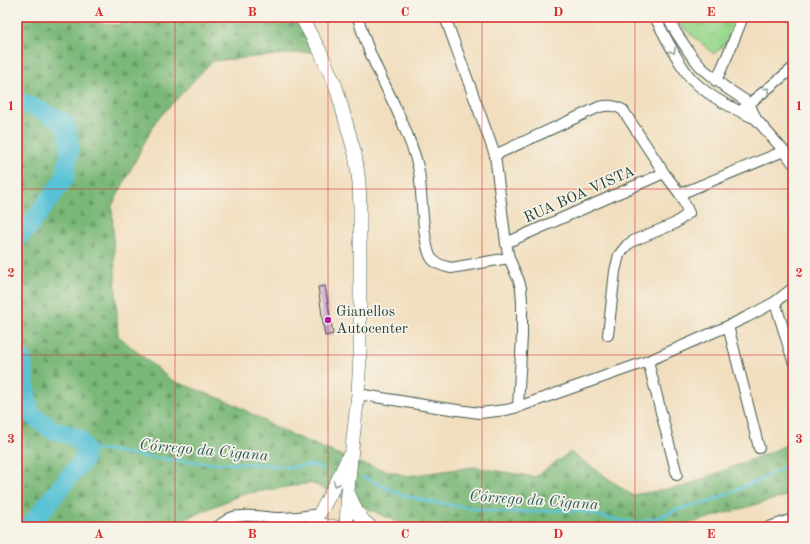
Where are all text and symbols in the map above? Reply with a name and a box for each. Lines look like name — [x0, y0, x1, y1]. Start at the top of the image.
text: A — [94, 6, 104, 19]
text: B — [247, 6, 257, 19]
text: C — [401, 6, 409, 19]
text: D — [553, 6, 563, 19]
text: E — [707, 6, 716, 19]
one-way arrow — [669, 47, 676, 54]
one-way arrow — [762, 88, 769, 95]
text: 1 — [7, 100, 15, 113]
text: 1 — [795, 100, 803, 113]
street label: RUA BOA VISTA — [522, 164, 638, 227]
text: 2 — [7, 267, 15, 280]
text: 2 — [795, 267, 803, 280]
place label: Gianellos Autocenter — [336, 305, 408, 337]
marker: Gianellos Autocenter — [323, 315, 333, 325]
text: 3 — [7, 433, 15, 446]
text: 3 — [795, 433, 803, 446]
water label: Córrego da Cigana — [139, 437, 269, 465]
one-way arrow — [333, 479, 341, 487]
water label: Córrego da Cigana — [469, 488, 599, 514]
text: A — [94, 528, 104, 541]
text: B — [247, 528, 257, 541]
text: C — [401, 528, 409, 541]
text: D — [553, 528, 563, 541]
text: E — [707, 528, 716, 541]

